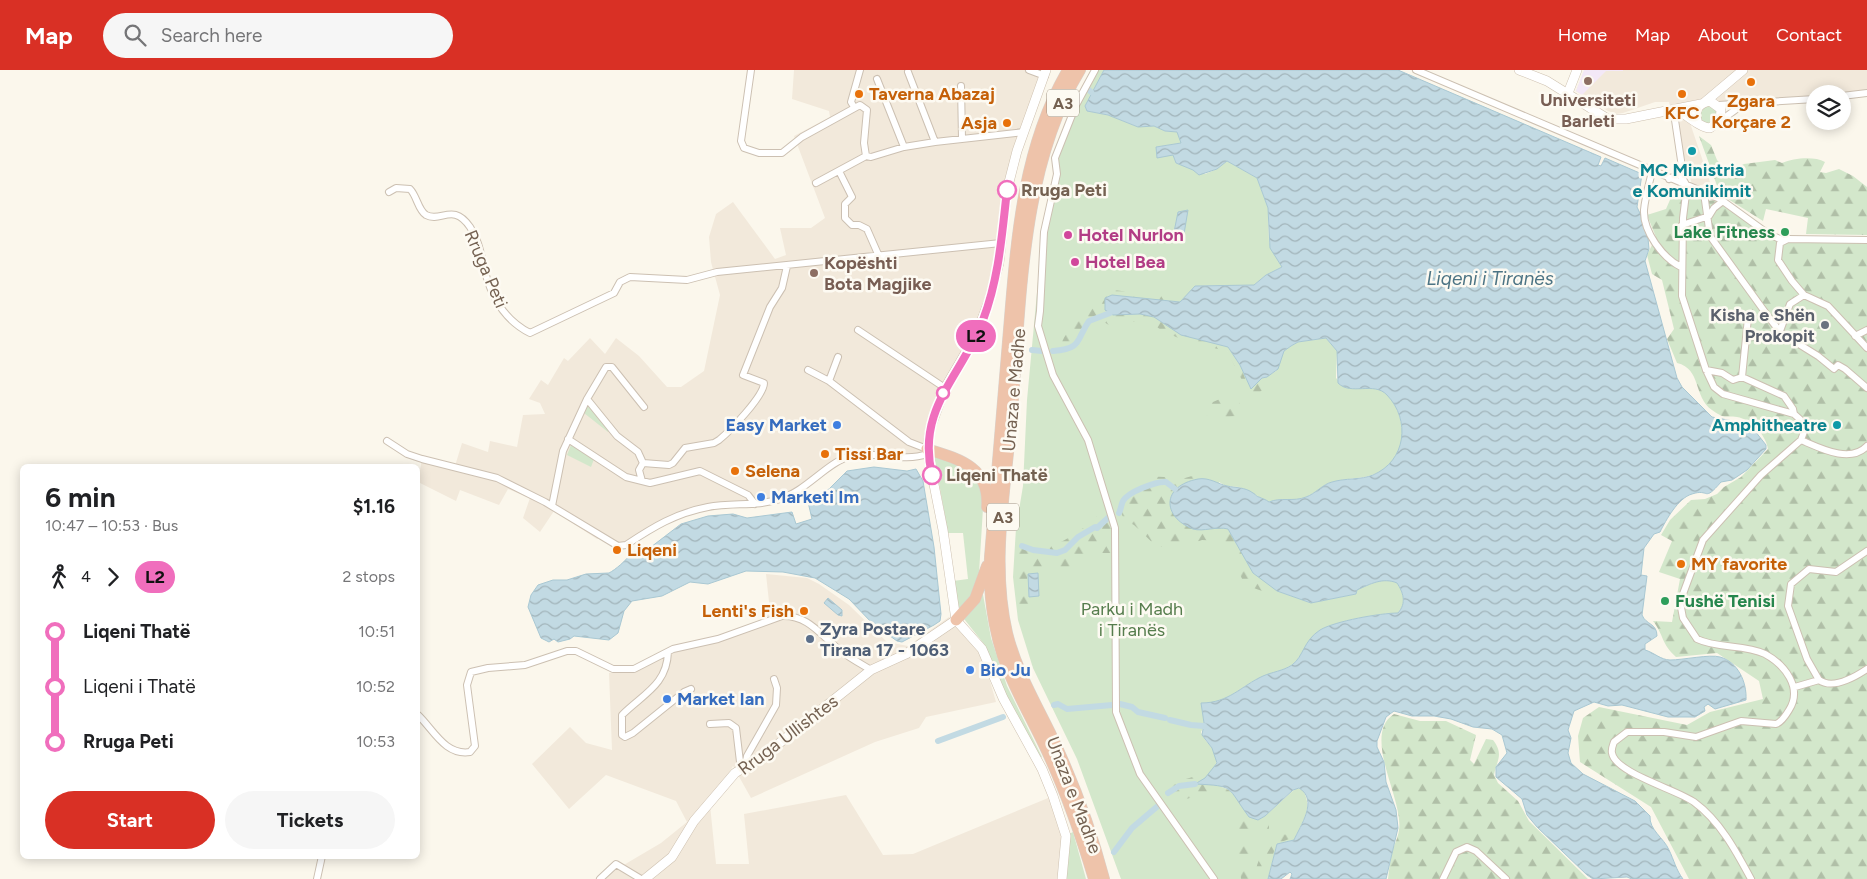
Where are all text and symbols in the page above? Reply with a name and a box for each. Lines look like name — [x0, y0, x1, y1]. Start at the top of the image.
search box — [103, 13, 453, 58]
text: Map — [25, 21, 73, 50]
icon: search — [121, 21, 149, 49]
text: Search here — [161, 24, 262, 47]
text: Home — [1558, 24, 1607, 46]
text: Map — [1635, 24, 1670, 46]
text: About — [1698, 24, 1748, 46]
text: Contact — [1776, 24, 1842, 46]
marker: Universiteti Barleti — [1582, 75, 1594, 87]
marker: Zgara Korçare 2 — [1745, 76, 1757, 88]
place label: Taverna Abazaj — [869, 83, 995, 105]
map controls — [1806, 85, 1851, 130]
button: layers — [1806, 85, 1851, 130]
marker: Taverna Abazaj — [853, 88, 865, 100]
marker: KFC — [1676, 88, 1688, 100]
road number: A3 — [1047, 89, 1079, 116]
place label: Universiteti Barleti — [1540, 89, 1636, 132]
place label: Zgara Korçare 2 — [1711, 90, 1791, 133]
place label: KFC — [1664, 102, 1700, 124]
place label: Asja — [961, 112, 997, 134]
marker: Asja — [1001, 117, 1013, 129]
marker: MC Ministria e Komunikimit — [1686, 145, 1698, 157]
place label: MC Ministria e Komunikimit — [1632, 159, 1752, 202]
place label: Rruga Peti — [1021, 179, 1107, 201]
marker: Rruga Peti — [997, 180, 1017, 200]
place label: Lake Fitness — [1673, 221, 1776, 243]
place label: Hotel Nurlon — [1078, 224, 1184, 246]
marker: Lake Fitness — [1779, 226, 1791, 238]
street label: Rruga Peti — [460, 227, 512, 311]
marker: Hotel Nurlon — [1062, 229, 1074, 241]
place label: Hotel Bea — [1085, 251, 1165, 273]
place label: Kopështi Bota Magjike — [824, 252, 931, 295]
marker: Hotel Bea — [1069, 256, 1081, 268]
marker: Kopështi Bota Magjike — [808, 267, 820, 279]
water label: Liqeni i Tiranës — [1426, 267, 1554, 290]
place label: Kisha e Shën Prokopit — [1710, 304, 1815, 347]
marker: Kisha e Shën Prokopit — [1819, 319, 1831, 331]
line badge: L2 — [954, 320, 998, 352]
text: L2 — [966, 325, 986, 347]
street label: Unaza e Madhe — [998, 327, 1030, 452]
unlabelled marker — [936, 386, 950, 400]
place label: Easy Market — [725, 414, 827, 436]
place label: Amphitheatre — [1712, 414, 1827, 436]
marker: Easy Market — [831, 419, 843, 431]
marker: Amphitheatre — [1831, 419, 1843, 431]
place label: Tissi Bar — [835, 443, 904, 465]
marker: Tissi Bar — [819, 448, 831, 460]
place label: Selena — [745, 460, 800, 482]
place label: Liqeni Thatë — [946, 464, 1048, 486]
marker: Selena — [729, 465, 741, 477]
marker: Liqeni Thatë — [922, 465, 942, 485]
text: 6 min — [45, 480, 116, 514]
place label: Marketi Im — [771, 486, 859, 508]
marker: Marketi Im — [755, 491, 767, 503]
text: $1.16 — [353, 495, 395, 518]
road number: A3 — [987, 504, 1019, 531]
text: 10:47 – 10:53 · Bus — [45, 516, 178, 535]
place label: Liqeni — [627, 539, 677, 561]
marker: Liqeni — [611, 544, 623, 556]
place label: MY favorite — [1691, 553, 1787, 575]
marker: MY favorite — [1675, 558, 1687, 570]
icon: walk — [45, 563, 73, 591]
icon: forward — [99, 563, 127, 591]
text: L2 — [145, 566, 165, 588]
text: 4 — [81, 567, 91, 586]
text: 2 stops — [342, 567, 395, 586]
place label: Fushë Tenisi — [1675, 590, 1775, 612]
marker: Fushë Tenisi — [1659, 595, 1671, 607]
park label: Parku i Madh i Tiranës — [1081, 598, 1183, 641]
place label: Lenti's Fish — [702, 600, 794, 622]
marker: Lenti's Fish — [798, 605, 810, 617]
place label: Zyra Postare Tirana 17 - 1063 — [820, 618, 949, 661]
text: Liqeni Thatë — [83, 620, 190, 643]
text: 10:51 — [358, 622, 395, 641]
marker: Zyra Postare Tirana 17 - 1063 — [804, 633, 816, 645]
place label: Bio Ju — [980, 659, 1031, 681]
marker: Bio Ju — [964, 664, 976, 676]
text: Liqeni i Thatë — [83, 675, 196, 698]
text: 10:52 — [356, 677, 395, 696]
place label: Market Ian — [677, 688, 765, 710]
street label: Rruga Ullishtes — [734, 690, 842, 780]
marker: Market Ian — [661, 693, 673, 705]
text: Rruga Peti — [83, 730, 174, 753]
text: 10:53 — [356, 732, 395, 751]
street label: Unaza e Madhe — [1042, 733, 1106, 857]
button: Start — [45, 791, 215, 849]
button: Tickets — [225, 791, 395, 849]

